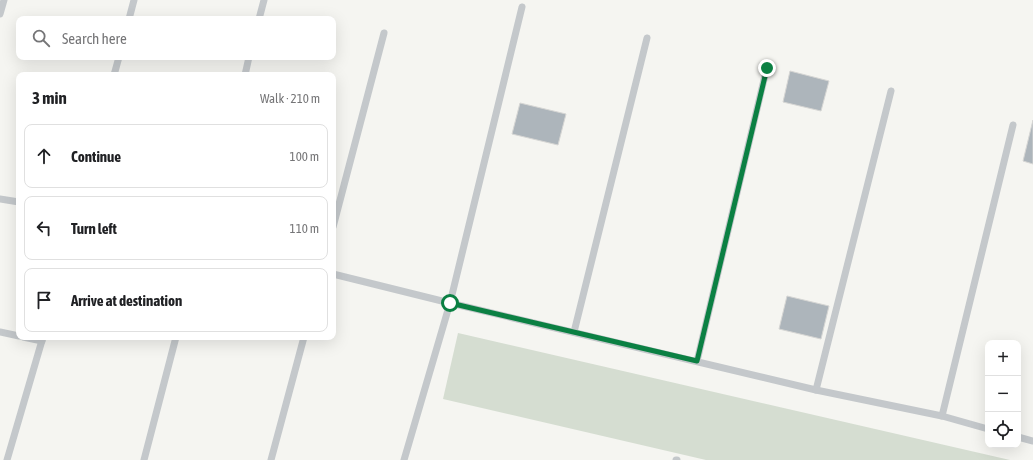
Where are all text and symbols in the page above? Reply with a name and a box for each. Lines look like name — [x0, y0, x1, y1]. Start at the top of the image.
search box — [16, 16, 336, 60]
icon: search — [30, 27, 52, 49]
text: Search here — [62, 30, 127, 47]
route end — [758, 59, 776, 77]
text: 3 min — [32, 88, 67, 108]
text: Walk · 210 m — [260, 91, 320, 106]
icon: ahead — [33, 145, 55, 167]
text: Continue — [71, 148, 121, 165]
text: 100 m — [290, 149, 319, 164]
icon: left — [33, 217, 55, 239]
text: Turn left — [71, 220, 117, 237]
text: 110 m — [290, 221, 319, 236]
icon: arrive — [33, 289, 55, 311]
text: Arrive at destination — [71, 292, 182, 309]
route start — [441, 294, 459, 312]
map controls — [985, 340, 1021, 448]
button: + — [985, 340, 1021, 376]
button: − — [985, 376, 1021, 412]
button: locate — [985, 412, 1021, 448]

